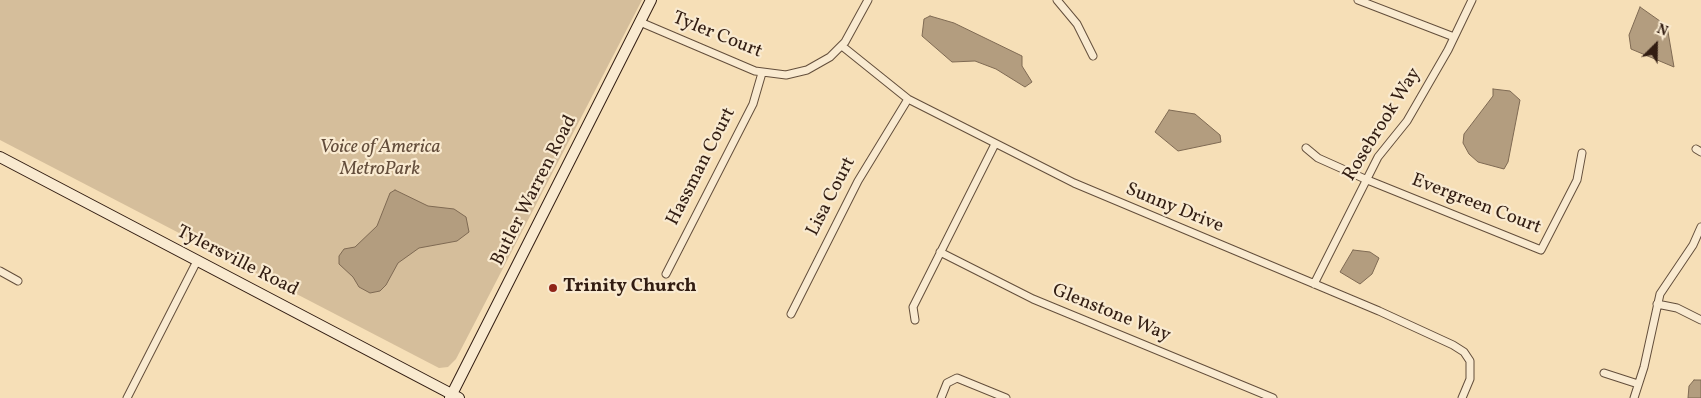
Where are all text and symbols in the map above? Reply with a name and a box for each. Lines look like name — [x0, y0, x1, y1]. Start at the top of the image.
street label: Tyler Court — [669, 8, 765, 64]
north arrow — [1631, 20, 1681, 70]
text: N — [1654, 20, 1670, 41]
street label: Rosebrook Way — [1339, 64, 1427, 186]
street label: Hassman Court — [662, 104, 742, 230]
street label: Butler Warren Road — [487, 112, 583, 270]
park label: Voice of America MetroPark — [319, 138, 441, 182]
street label: Lisa Court — [802, 154, 862, 240]
street label: Evergreen Court — [1408, 170, 1544, 240]
street label: Sunny Drive — [1122, 179, 1226, 239]
street label: Tylersville Road — [172, 222, 302, 302]
place label: Trinity Church — [563, 277, 697, 299]
street label: Glenstone Way — [1048, 280, 1174, 348]
marker: Trinity Church — [547, 282, 559, 294]

